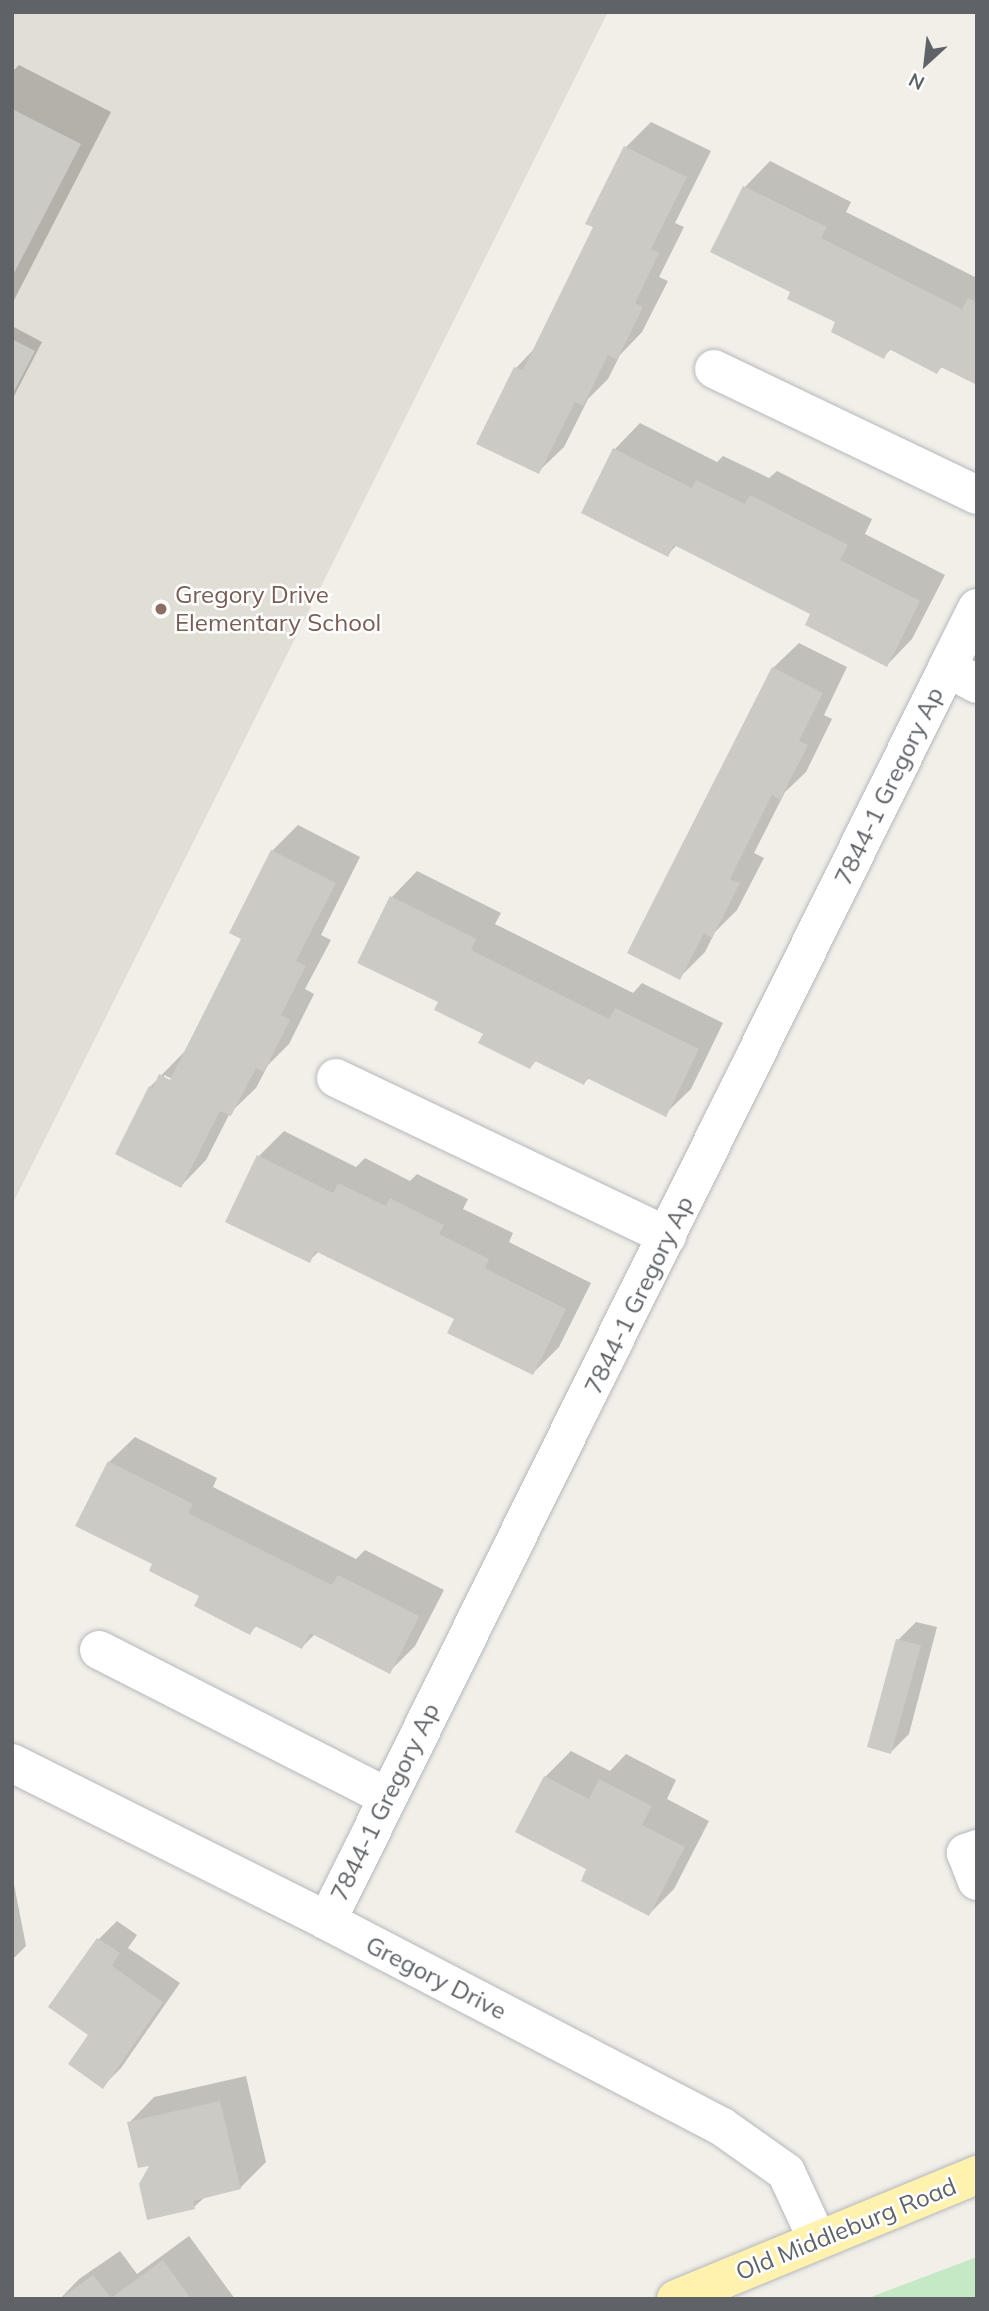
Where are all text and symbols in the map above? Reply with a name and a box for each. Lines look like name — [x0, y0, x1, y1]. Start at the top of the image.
north arrow — [891, 28, 961, 98]
text: N — [905, 68, 928, 96]
place label: Gregory Drive Elementary School — [175, 581, 381, 637]
marker: Gregory Drive Elementary School — [153, 601, 169, 617]
street label: 7844-1 Gregory Ap — [829, 682, 949, 890]
street label: 7844-1 Gregory Ap — [579, 1191, 699, 1399]
street label: 7844-1 Gregory Ap — [325, 1698, 445, 1906]
street label: Gregory Drive — [361, 1930, 511, 2026]
street label: Old Middleburg Road — [732, 2172, 960, 2286]

